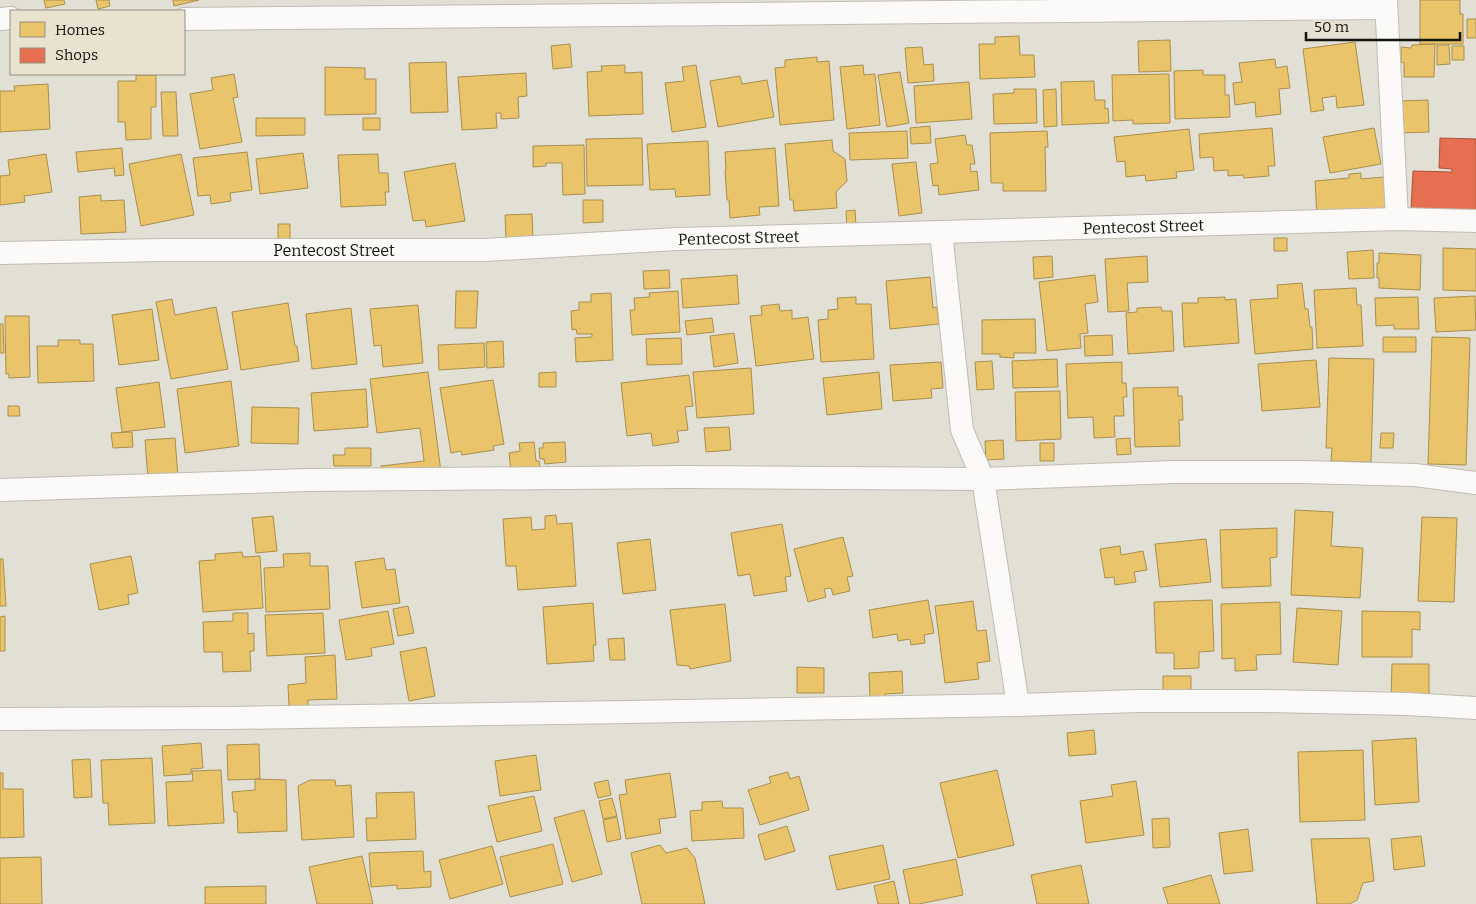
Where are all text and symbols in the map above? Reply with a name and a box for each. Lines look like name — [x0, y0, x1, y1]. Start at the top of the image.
legend — [10, 10, 185, 75]
scale bar — [1306, 10, 1460, 42]
text: 50 m — [1314, 18, 1350, 36]
text: Homes — [55, 21, 105, 39]
text: Shops — [55, 46, 98, 64]
street label: Pentecost Street — [1082, 215, 1205, 237]
street label: Pentecost Street — [678, 226, 800, 248]
street label: Pentecost Street — [273, 241, 395, 260]

